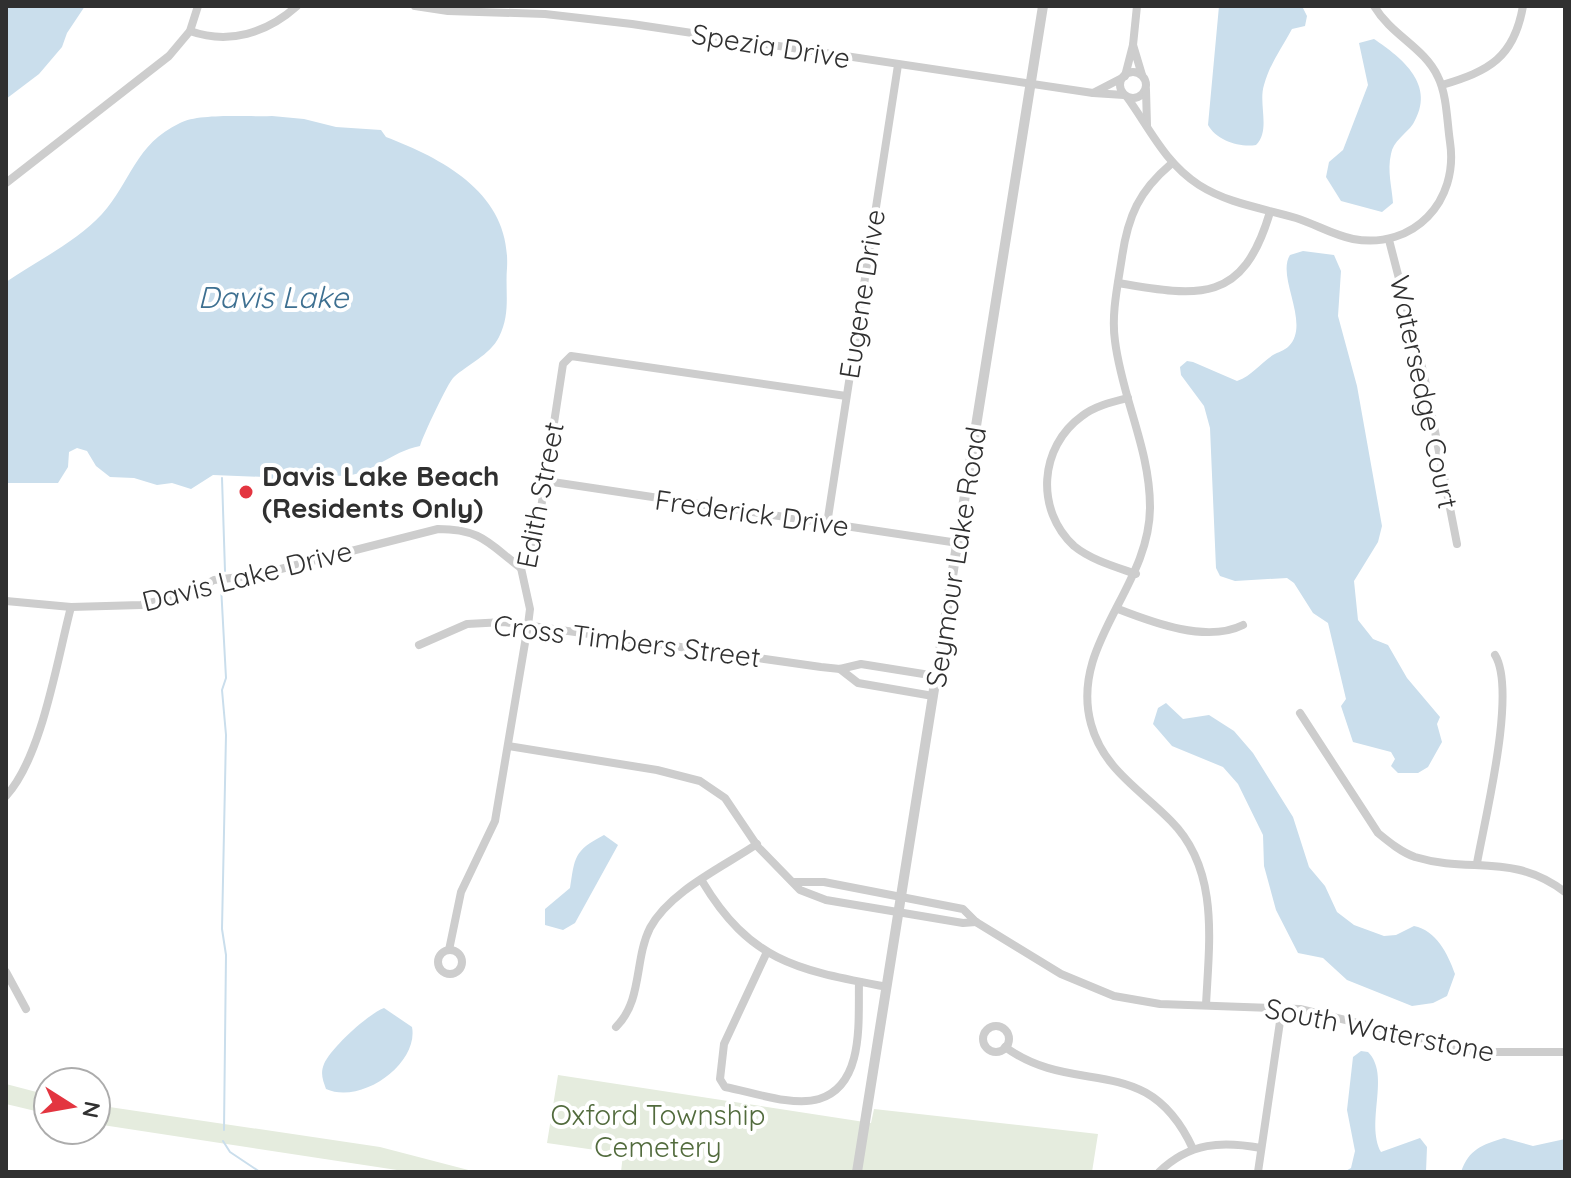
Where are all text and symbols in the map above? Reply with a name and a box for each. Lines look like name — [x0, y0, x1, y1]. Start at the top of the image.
street label: Spezia Drive — [689, 16, 853, 75]
street label: Eugene Drive — [831, 207, 892, 381]
street label: Watersedge Court — [1383, 272, 1466, 512]
water label: Davis Lake — [198, 278, 349, 316]
street label: Edith Street — [508, 419, 571, 571]
street label: Seymour Lake Road — [918, 424, 993, 690]
place label: Davis Lake Beach (Residents Only) — [262, 458, 499, 525]
street label: Frederick Drive — [653, 482, 851, 543]
marker: Davis Lake Beach (Residents Only) — [237, 483, 255, 501]
street label: Davis Lake Drive — [138, 532, 356, 619]
street label: Cross Timbers Street — [492, 607, 762, 674]
street label: South Waterstone — [1263, 990, 1498, 1069]
north arrow — [32, 1066, 112, 1146]
park label: Oxford Township Cemetery — [550, 1097, 766, 1164]
text: N — [76, 1099, 107, 1120]

